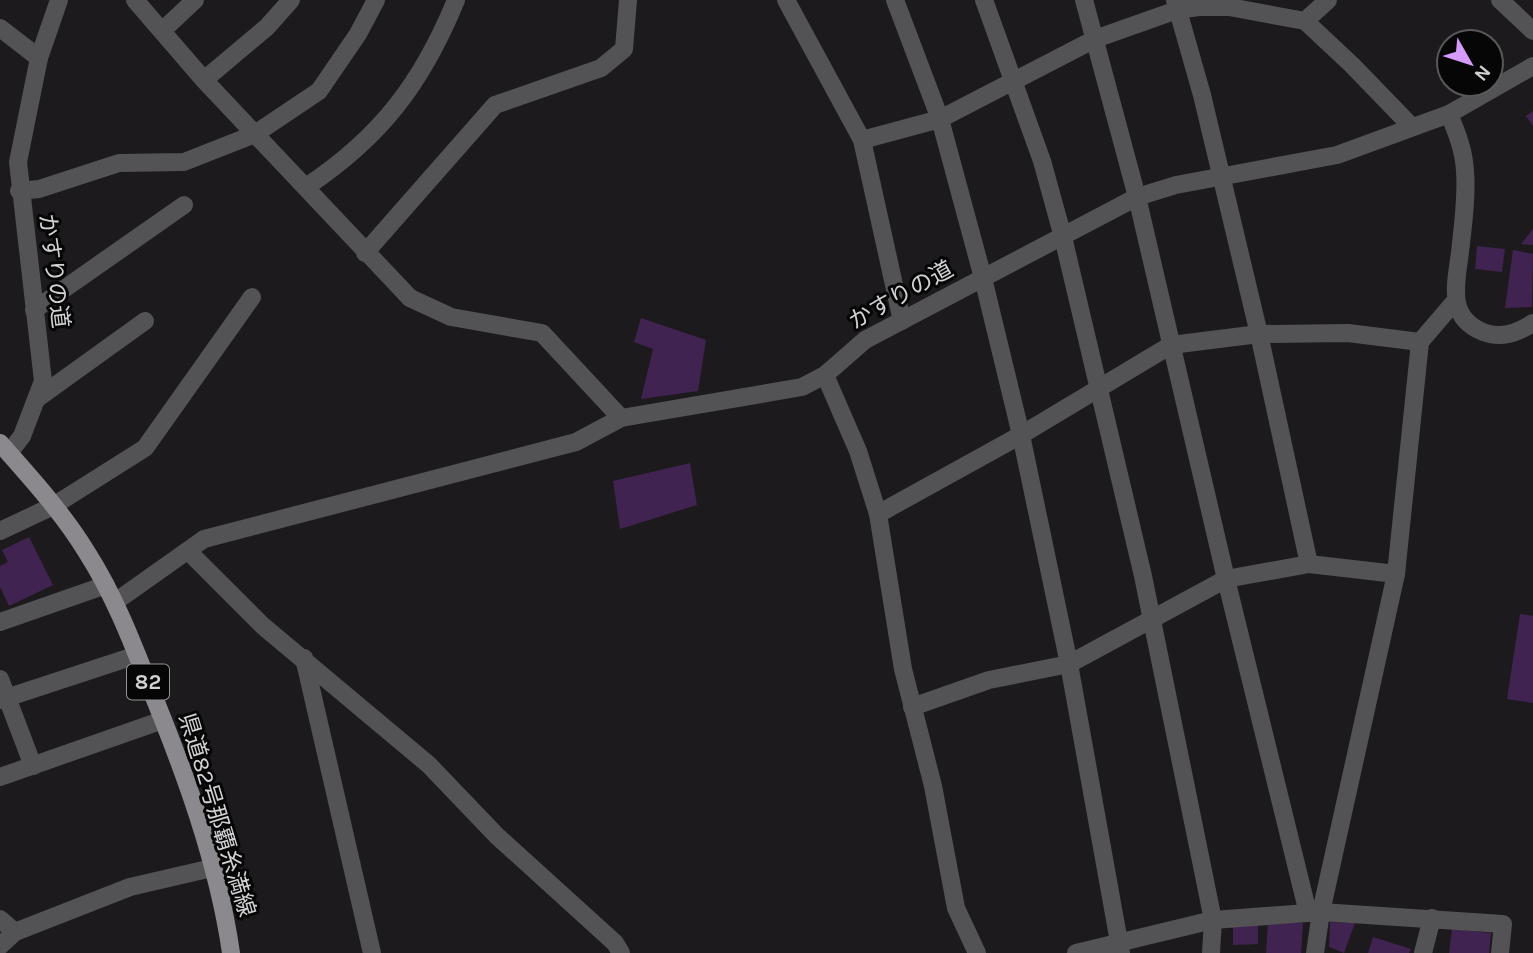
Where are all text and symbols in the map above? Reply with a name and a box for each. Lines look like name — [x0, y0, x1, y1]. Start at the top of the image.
north arrow — [1435, 28, 1505, 98]
text: N — [1470, 61, 1495, 85]
street label: かすりの道 — [34, 212, 74, 330]
street label: かすりの道 — [844, 255, 958, 335]
road number: 82 — [127, 664, 169, 700]
street label: 県道82号那覇糸満線 — [173, 710, 261, 920]

